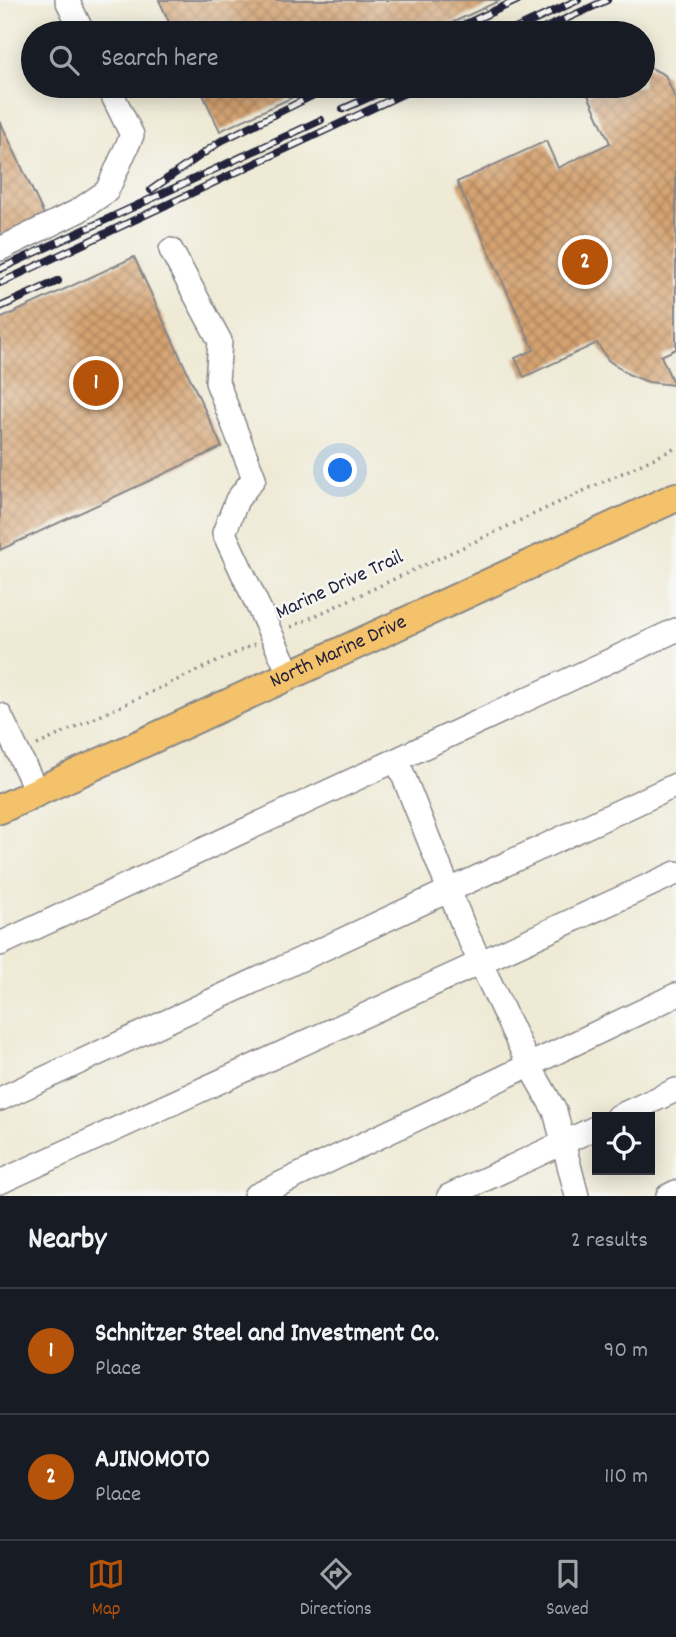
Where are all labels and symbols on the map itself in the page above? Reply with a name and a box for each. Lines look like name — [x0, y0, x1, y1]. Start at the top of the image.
pin: 2 — [562, 236, 608, 288]
pin: 1 — [73, 357, 119, 409]
your location — [323, 453, 357, 487]
street label: Marine Drive Trail — [271, 543, 409, 629]
street label: North Marine Drive — [265, 608, 412, 697]

